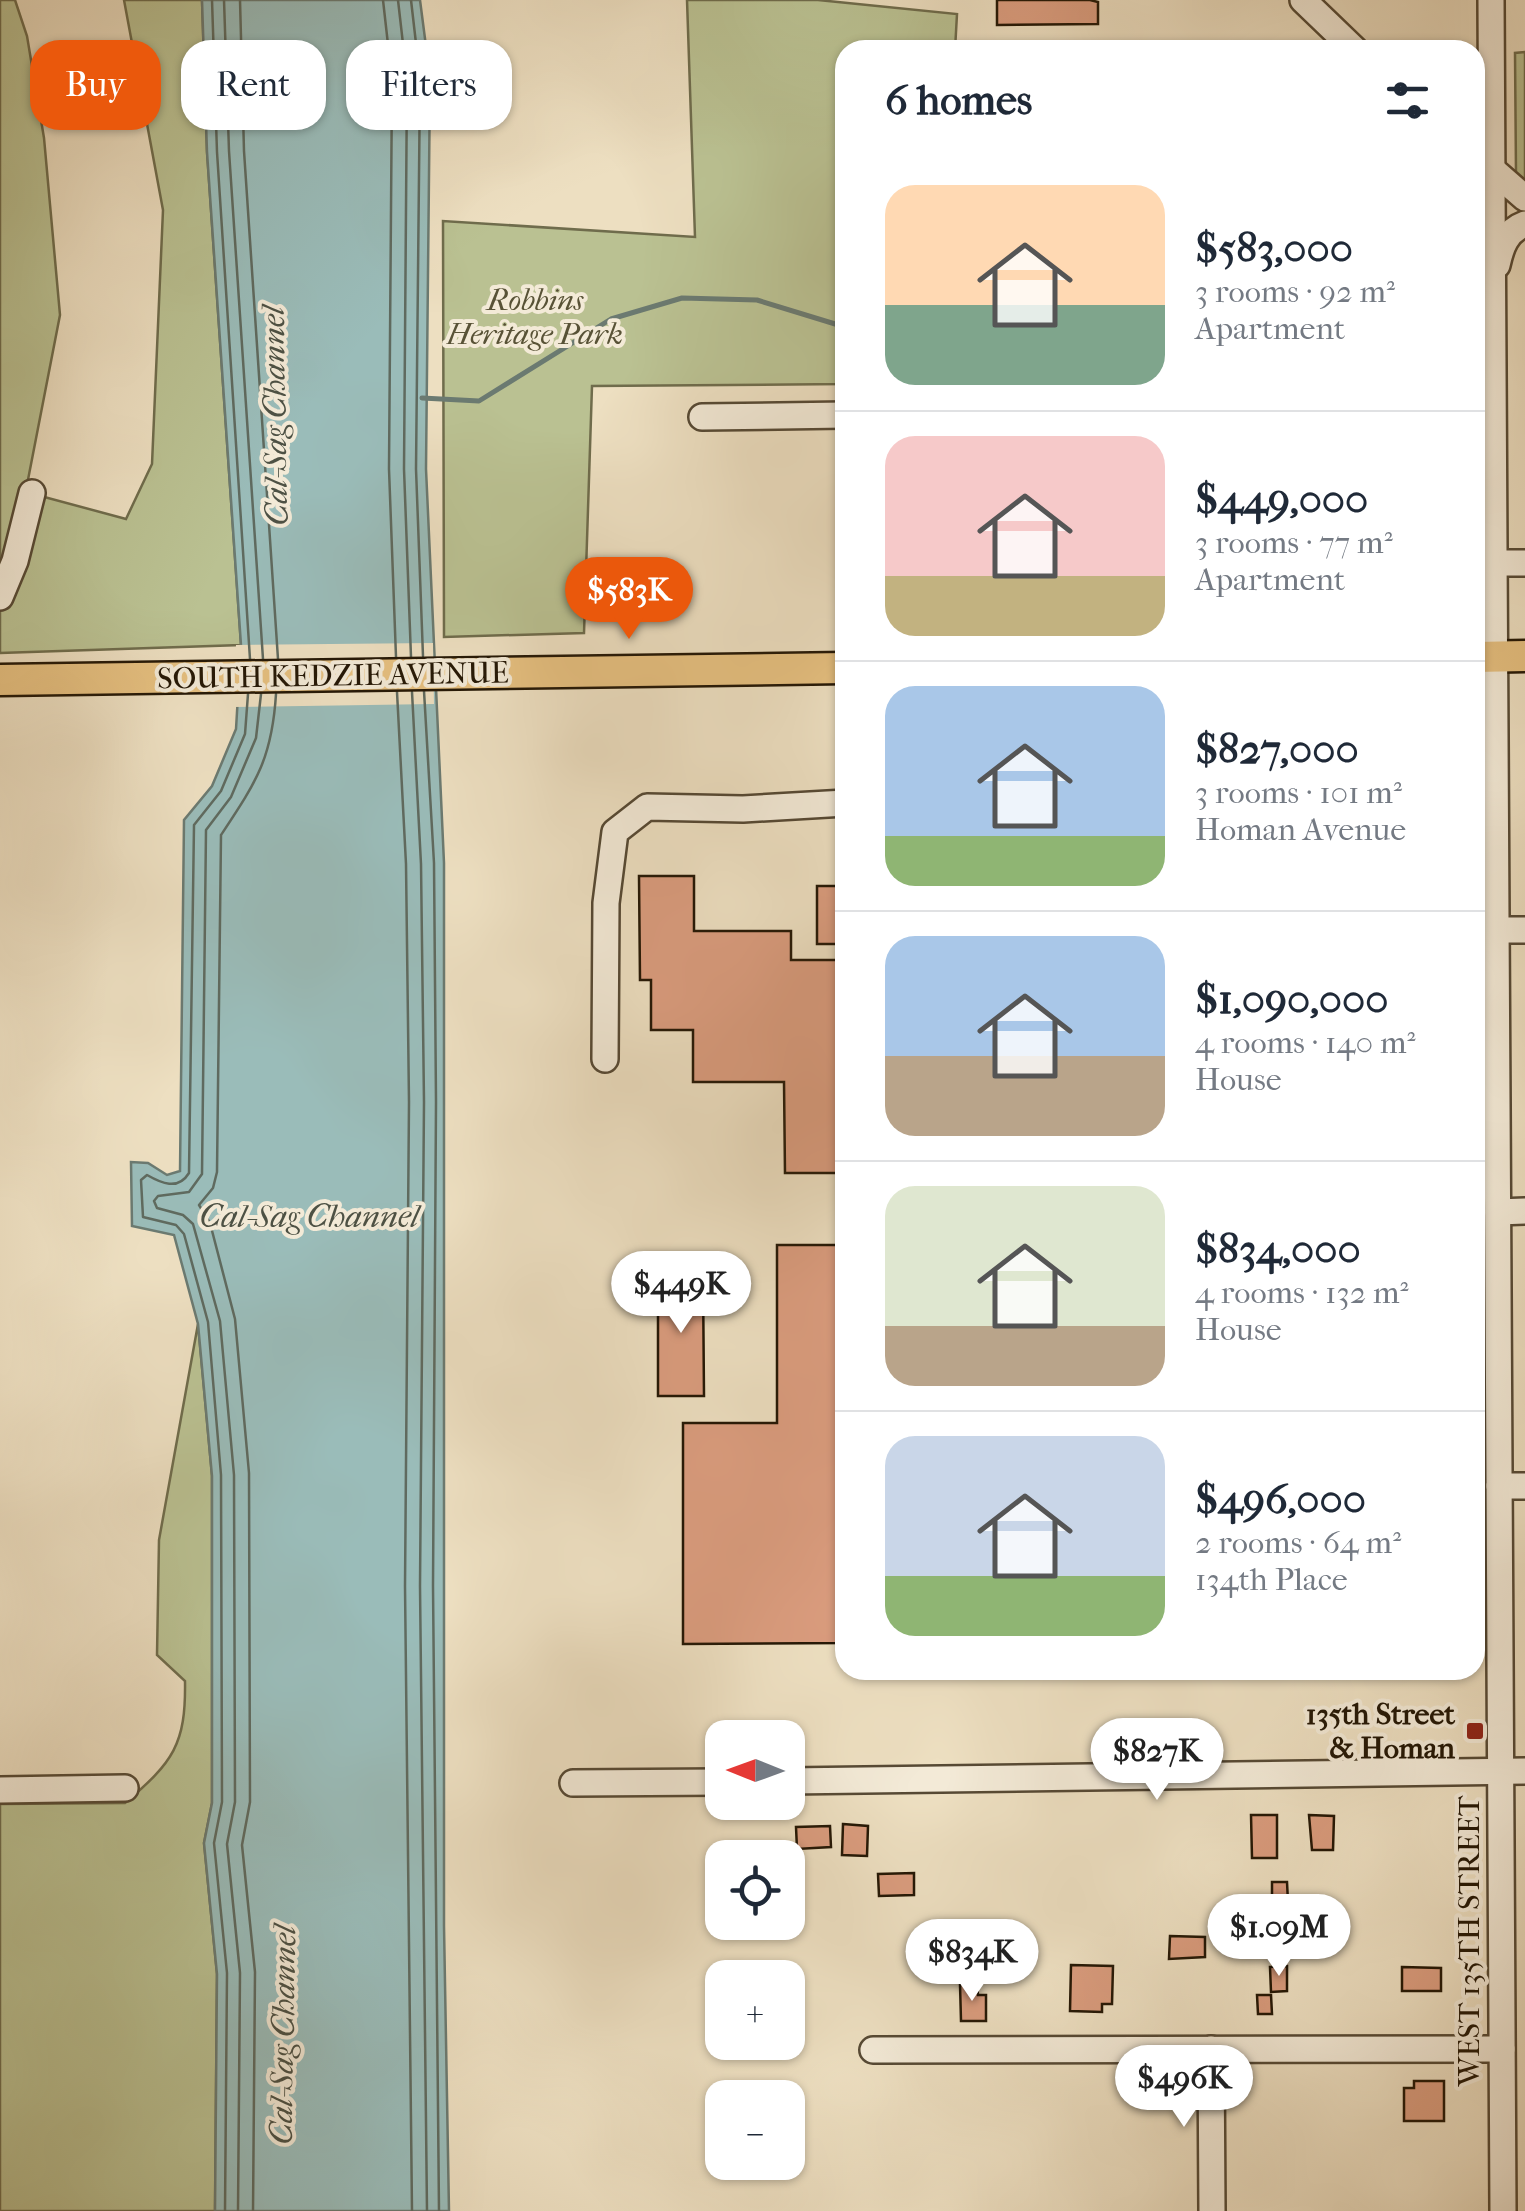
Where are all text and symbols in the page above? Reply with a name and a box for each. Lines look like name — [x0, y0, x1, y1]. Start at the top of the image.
chip: Buy — [30, 40, 161, 130]
chip: Rent — [181, 40, 326, 130]
chip: Filters — [346, 40, 512, 130]
icon: filters — [1380, 73, 1435, 128]
text: 6 homes — [885, 76, 1032, 125]
text: $583,000 — [1195, 224, 1353, 273]
icon: home — [965, 225, 1085, 345]
text: 3 rooms · 92 m² — [1195, 273, 1395, 310]
park label: Robbins Heritage Park — [446, 283, 623, 352]
water label: Cal-Sag Channel — [255, 303, 295, 526]
text: Apartment — [1195, 310, 1345, 347]
text: $449,000 — [1195, 475, 1368, 524]
icon: home — [965, 476, 1085, 596]
text: 3 rooms · 77 m² — [1195, 524, 1393, 561]
pin: $583K — [559, 557, 699, 642]
text: Apartment — [1195, 561, 1345, 598]
text: $583K — [587, 571, 671, 608]
street label: SOUTH KEDZIE AVENUE — [157, 655, 509, 697]
text: $827,000 — [1195, 725, 1359, 774]
icon: home — [965, 726, 1085, 846]
text: 3 rooms · 101 m² — [1195, 774, 1402, 811]
text: Homan Avenue — [1195, 811, 1406, 848]
text: $1,090,000 — [1195, 975, 1388, 1024]
icon: home — [965, 976, 1085, 1096]
text: 4 rooms · 140 m² — [1195, 1024, 1416, 1061]
text: House — [1195, 1061, 1282, 1098]
water label: Cal-Sag Channel — [199, 1198, 422, 1235]
text: $834,000 — [1195, 1225, 1361, 1274]
icon: home — [965, 1226, 1085, 1346]
pin: $449K — [611, 1251, 751, 1336]
text: $449K — [633, 1265, 729, 1302]
text: 4 rooms · 132 m² — [1195, 1274, 1409, 1311]
text: House — [1195, 1311, 1282, 1348]
text: $496,000 — [1195, 1475, 1366, 1524]
icon: home — [965, 1476, 1085, 1596]
text: 2 rooms · 64 m² — [1195, 1524, 1401, 1561]
text: 134th Place — [1195, 1561, 1348, 1598]
place label: 135th Street & Homan — [1306, 1697, 1456, 1766]
pin: $827K — [1087, 1718, 1227, 1803]
north arrow — [705, 1720, 805, 1820]
map controls — [705, 1720, 805, 2180]
marker: 135th Street & Homan — [1464, 1720, 1486, 1742]
text: $827K — [1113, 1732, 1201, 1769]
street label: WEST 135TH STREET — [1452, 1795, 1487, 2087]
button: locate — [705, 1840, 805, 1940]
pin: $1.09M — [1198, 1894, 1360, 1979]
text: $1.09M — [1230, 1908, 1328, 1945]
pin: $834K — [902, 1919, 1042, 2004]
water label: Cal-Sag Channel — [263, 1922, 303, 2145]
text: $834K — [928, 1933, 1016, 1970]
button: + — [705, 1960, 805, 2060]
pin: $496K — [1114, 2045, 1254, 2130]
text: $496K — [1137, 2059, 1231, 2096]
button: − — [705, 2080, 805, 2180]

